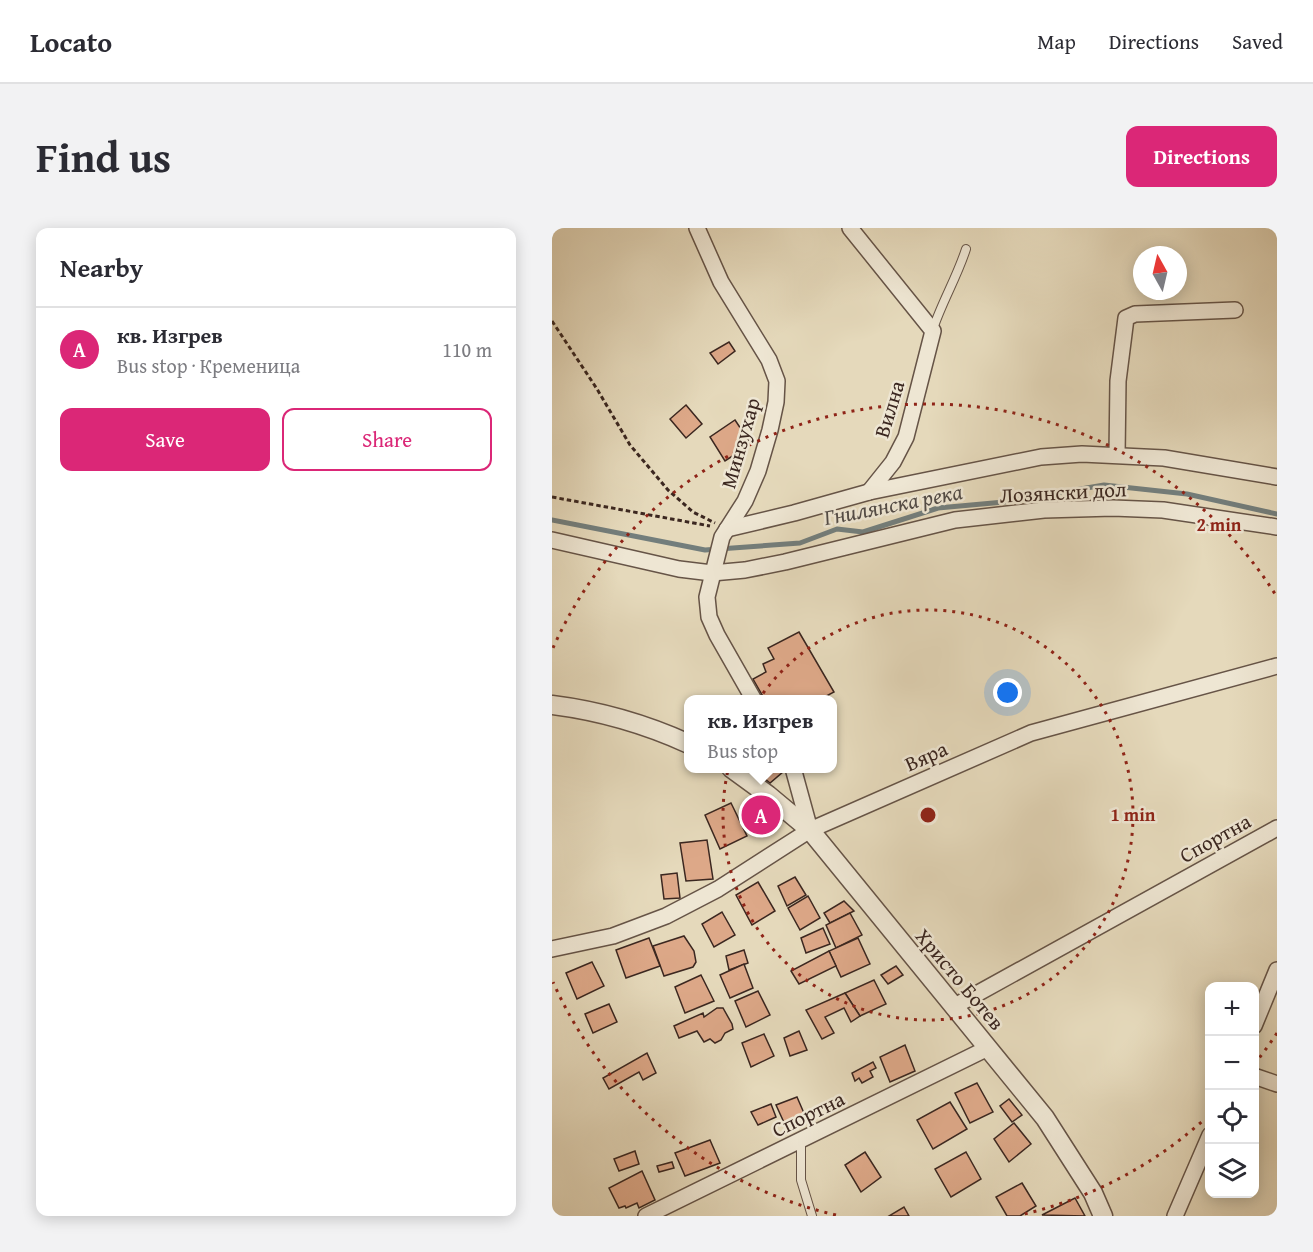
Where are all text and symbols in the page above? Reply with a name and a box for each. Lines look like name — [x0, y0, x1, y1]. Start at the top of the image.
text: Locato — [30, 21, 112, 62]
text: Map — [1037, 26, 1076, 57]
text: Directions — [1109, 26, 1199, 57]
text: Saved — [1232, 26, 1283, 57]
text: Find us — [36, 126, 171, 187]
button: Directions — [1126, 126, 1277, 187]
north arrow — [1133, 246, 1187, 300]
text: Nearby — [60, 248, 143, 287]
text: кв. Изгрев — [117, 319, 223, 351]
text: A — [73, 335, 86, 364]
text: 110 m — [442, 335, 492, 364]
text: Bus stop · Кременица — [117, 351, 300, 380]
street label: Вилна — [866, 377, 912, 441]
street label: Минзухар — [712, 394, 768, 492]
button: Save — [60, 408, 270, 471]
button: Share — [282, 408, 492, 471]
street label: Лозянски дол — [999, 473, 1128, 511]
water label: Гнилянска река — [820, 475, 965, 533]
text: 2 min — [1197, 511, 1242, 538]
your location — [993, 678, 1022, 707]
popup — [684, 695, 837, 773]
text: кв. Изгрев — [708, 704, 813, 736]
street label: Вяра — [900, 733, 952, 779]
text: Bus stop — [708, 736, 778, 765]
pin: A — [742, 792, 780, 838]
text: 1 min — [1111, 801, 1156, 828]
centre of rings — [918, 805, 938, 825]
street label: Спортна — [1174, 806, 1256, 870]
street label: Христо Ботев — [908, 921, 1012, 1037]
map controls — [1205, 982, 1259, 1198]
button: + — [1205, 982, 1259, 1036]
button: − — [1205, 1036, 1259, 1090]
street label: Спортна — [766, 1083, 850, 1145]
button: locate — [1205, 1090, 1259, 1144]
button: layers — [1205, 1144, 1259, 1198]

